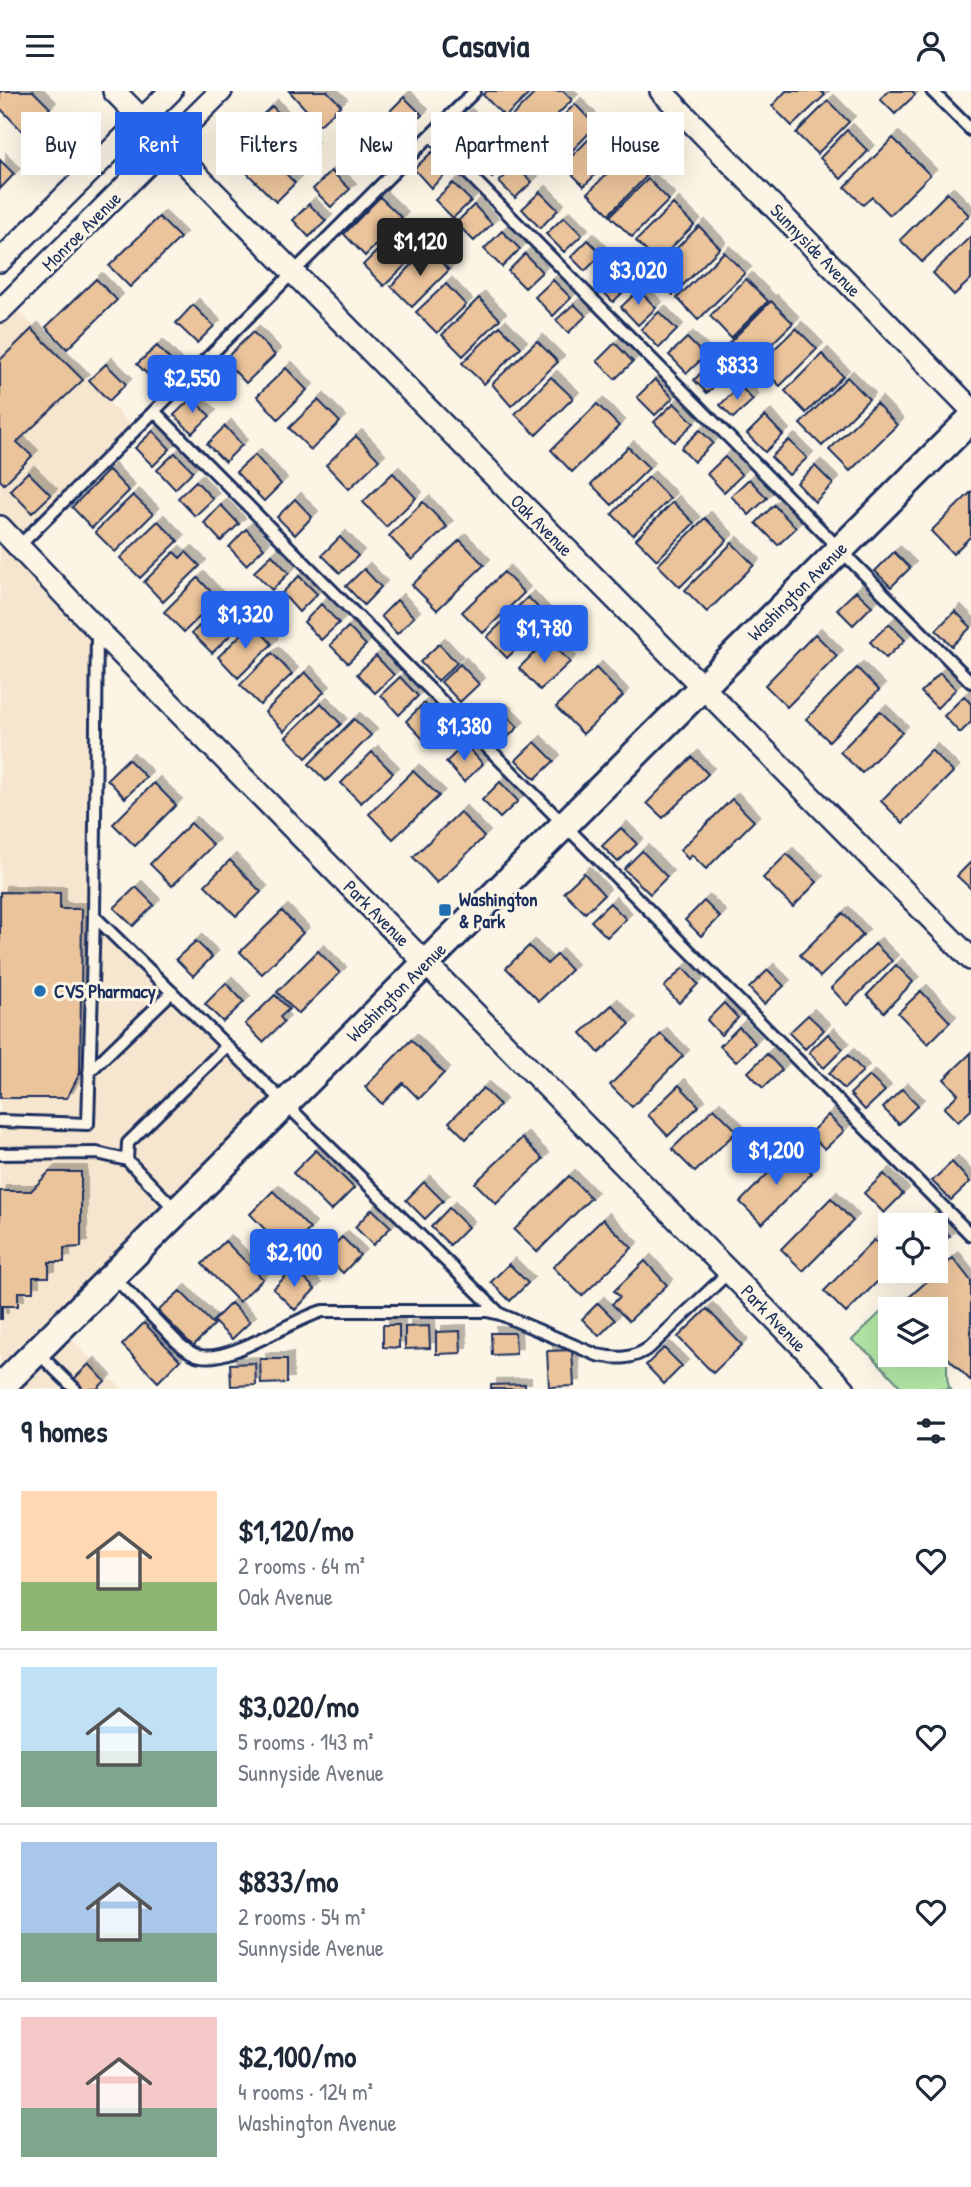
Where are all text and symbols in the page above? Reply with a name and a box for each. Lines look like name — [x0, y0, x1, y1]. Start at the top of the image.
text: Casavia — [442, 24, 529, 67]
icon: menu — [21, 27, 59, 65]
icon: person — [912, 27, 950, 65]
chip: Buy — [21, 112, 101, 175]
chip: Rent — [115, 112, 202, 175]
chip: Filters — [216, 112, 322, 175]
chip: New — [336, 112, 417, 175]
chip: Apartment — [431, 112, 573, 175]
chip: House — [587, 112, 684, 175]
street label: Monroe Avenue — [36, 185, 127, 276]
street label: Sunnyside Avenue — [765, 198, 868, 303]
pin: $1,120 — [363, 219, 477, 278]
text: $1,120 — [393, 225, 447, 256]
pin: $3,020 — [581, 247, 695, 307]
text: $3,020 — [609, 254, 667, 285]
pin: $833 — [696, 343, 778, 402]
text: $833 — [716, 349, 758, 380]
pin: $2,550 — [135, 355, 249, 415]
text: $2,550 — [164, 362, 220, 393]
street label: Oak Avenue — [505, 488, 579, 562]
street label: Washington Avenue — [741, 535, 853, 647]
pin: $1,320 — [188, 591, 302, 651]
text: $1,320 — [217, 598, 273, 629]
pin: $1,780 — [487, 605, 601, 665]
text: $1,780 — [516, 612, 572, 643]
pin: $1,380 — [407, 703, 521, 763]
text: $1,380 — [436, 710, 492, 741]
street label: Park Avenue — [338, 874, 416, 952]
place label: Washington & Park — [459, 886, 538, 934]
marker: Washington & Park — [437, 902, 453, 918]
street label: Washington Avenue — [340, 936, 452, 1048]
place label: CVS Pharmacy — [54, 978, 156, 1005]
marker: CVS Pharmacy — [32, 983, 48, 999]
pin: $1,200 — [719, 1127, 833, 1187]
text: $1,200 — [748, 1134, 804, 1165]
map controls — [878, 1213, 948, 1367]
button: locate — [878, 1213, 948, 1283]
pin: $2,100 — [237, 1229, 351, 1289]
text: $2,100 — [266, 1236, 322, 1267]
street label: Park Avenue — [735, 1279, 813, 1358]
button: layers — [878, 1297, 948, 1367]
text: 9 homes — [21, 1411, 108, 1451]
icon: filters — [912, 1412, 950, 1450]
text: $1,120/mo — [238, 1510, 354, 1550]
icon: home — [77, 1519, 161, 1603]
icon: heart — [912, 1542, 950, 1580]
text: 2 rooms · 64 m² — [238, 1550, 365, 1581]
text: Oak Avenue — [238, 1581, 333, 1612]
text: $3,020/mo — [238, 1686, 359, 1726]
icon: home — [77, 1695, 161, 1779]
icon: heart — [912, 1718, 950, 1756]
text: 5 rooms · 143 m² — [238, 1726, 374, 1757]
text: Sunnyside Avenue — [238, 1757, 384, 1788]
text: $833/mo — [238, 1861, 338, 1901]
icon: home — [77, 1870, 161, 1954]
icon: heart — [912, 1893, 950, 1931]
text: 2 rooms · 54 m² — [238, 1901, 366, 1932]
text: Sunnyside Avenue — [238, 1932, 384, 1963]
text: $2,100/mo — [238, 2036, 356, 2076]
icon: home — [77, 2045, 161, 2129]
icon: heart — [912, 2068, 950, 2106]
text: 4 rooms · 124 m² — [238, 2076, 373, 2107]
text: Washington Avenue — [238, 2107, 397, 2138]

